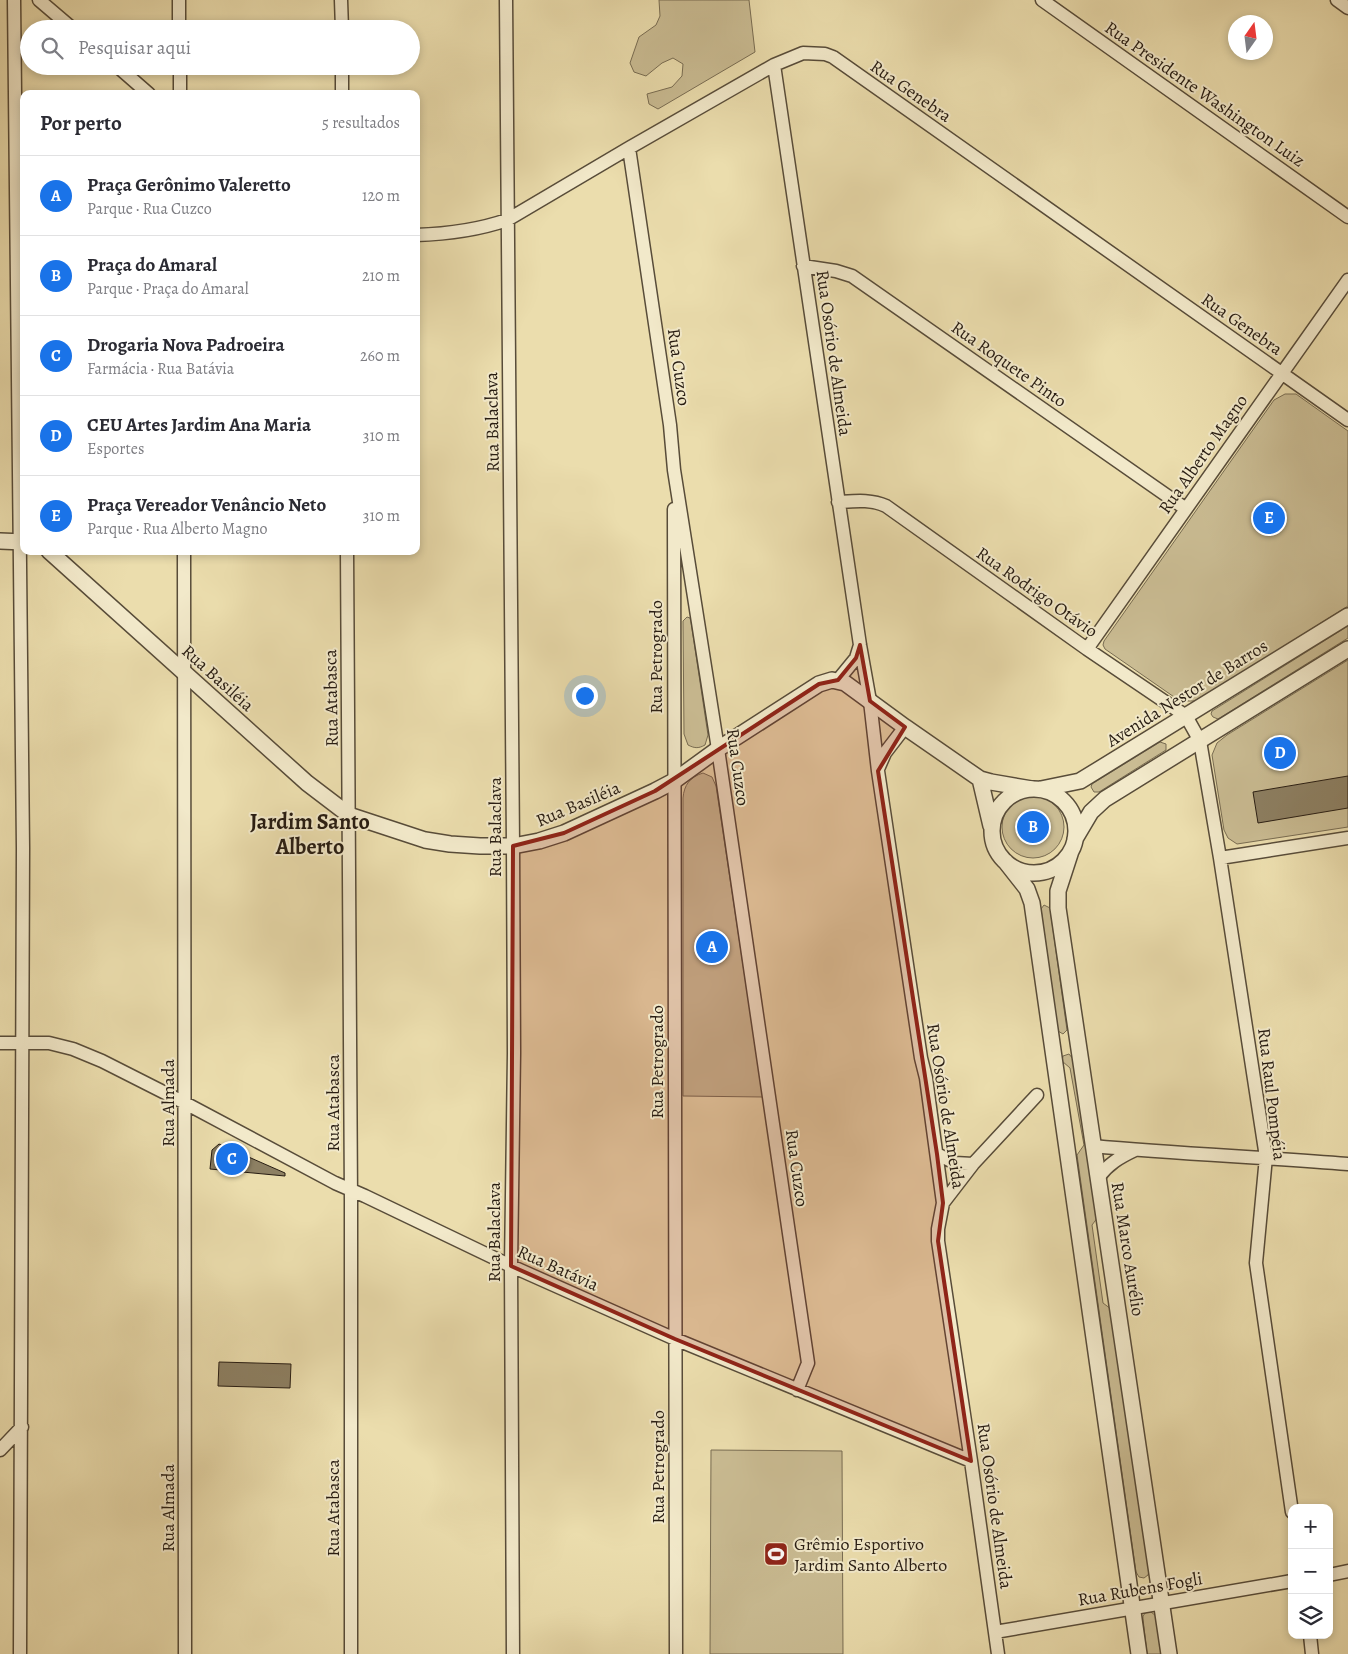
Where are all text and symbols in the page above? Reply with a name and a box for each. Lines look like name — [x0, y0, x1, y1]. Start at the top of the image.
north arrow — [1228, 15, 1273, 60]
street label: Rua Presidente Washington Luiz — [1100, 16, 1310, 172]
search box — [20, 20, 420, 75]
icon: search — [38, 34, 66, 62]
text: Pesquisar aqui — [78, 35, 191, 61]
street label: Rua Genebra — [866, 54, 957, 128]
text: Por perto — [40, 109, 122, 137]
text: 5 resultados — [322, 112, 400, 134]
text: Praça Gerônimo Valeretto — [87, 172, 291, 198]
text: A — [51, 185, 61, 207]
text: 120 m — [362, 185, 400, 207]
text: Parque · Rua Cuzco — [87, 198, 212, 220]
text: Praça do Amaral — [87, 252, 217, 278]
text: B — [51, 265, 61, 287]
text: 210 m — [362, 265, 400, 287]
street label: Rua Osório de Almeida — [810, 268, 858, 438]
text: Parque · Praça do Amaral — [87, 278, 249, 300]
street label: Rua Genebra — [1197, 287, 1288, 361]
street label: Rua Roquete Pinto — [946, 315, 1072, 413]
street label: Rua Cuzco — [662, 327, 696, 407]
text: Drogaria Nova Padroeira — [87, 332, 285, 358]
text: C — [51, 345, 61, 367]
text: 260 m — [360, 345, 400, 367]
text: Farmácia · Rua Batávia — [87, 358, 234, 380]
street label: Rua Balaclava — [479, 371, 505, 472]
street label: Rua Alberto Magno — [1153, 390, 1253, 518]
text: CEU Artes Jardim Ana Maria — [87, 412, 311, 438]
text: D — [50, 425, 62, 447]
text: 310 m — [363, 425, 400, 447]
text: Esportes — [87, 438, 144, 460]
text: Praça Vereador Venâncio Neto — [87, 492, 326, 518]
pin: E — [1253, 499, 1285, 537]
text: E — [51, 505, 61, 527]
text: 310 m — [363, 505, 400, 527]
text: Parque · Rua Alberto Magno — [87, 518, 267, 540]
street label: Rua Rodrigo Otávio — [971, 541, 1103, 643]
street label: Rua Petrogrado — [644, 600, 668, 714]
street label: Avenida Nestor de Barros — [1101, 634, 1272, 753]
street label: Rua Basiléia — [177, 639, 260, 717]
street label: Rua Atabasca — [318, 648, 344, 747]
your location — [572, 683, 598, 709]
street label: Rua Cuzco — [721, 727, 755, 807]
pin: D — [1264, 734, 1296, 772]
street label: Rua Basiléia — [532, 775, 624, 833]
street label: Rua Balaclava — [483, 776, 507, 877]
district label: Jardim Santo Alberto — [250, 807, 370, 862]
pin: B — [1017, 808, 1049, 846]
pin: A — [696, 928, 728, 966]
street label: Rua Petrogrado — [645, 1005, 669, 1119]
street label: Rua Osório de Almeida — [921, 1021, 971, 1191]
street label: Rua Raul Pompéia — [1252, 1027, 1292, 1162]
street label: Rua Atabasca — [321, 1054, 345, 1152]
street label: Rua Almada — [156, 1058, 180, 1147]
street label: Rua Cuzco — [780, 1128, 814, 1208]
pin: C — [216, 1140, 248, 1178]
street label: Rua Marco Aurélio — [1106, 1180, 1150, 1318]
street label: Rua Balaclava — [482, 1181, 506, 1282]
street label: Rua Batávia — [513, 1239, 603, 1297]
street label: Rua Petrogrado — [646, 1410, 670, 1524]
street label: Rua Osório de Almeida — [971, 1421, 1019, 1591]
street label: Rua Atabasca — [321, 1459, 345, 1557]
street label: Rua Almada — [156, 1463, 180, 1552]
map controls — [1288, 1504, 1333, 1639]
button: + — [1288, 1504, 1333, 1549]
place label: Grêmio Esportivo Jardim Santo Alberto — [794, 1532, 947, 1577]
sports icon: Grêmio Esportivo Jardim Santo Alberto — [763, 1541, 789, 1567]
button: − — [1288, 1549, 1333, 1594]
street label: Rua Rubens Fogli — [1076, 1566, 1204, 1612]
button: layers — [1288, 1594, 1333, 1639]

